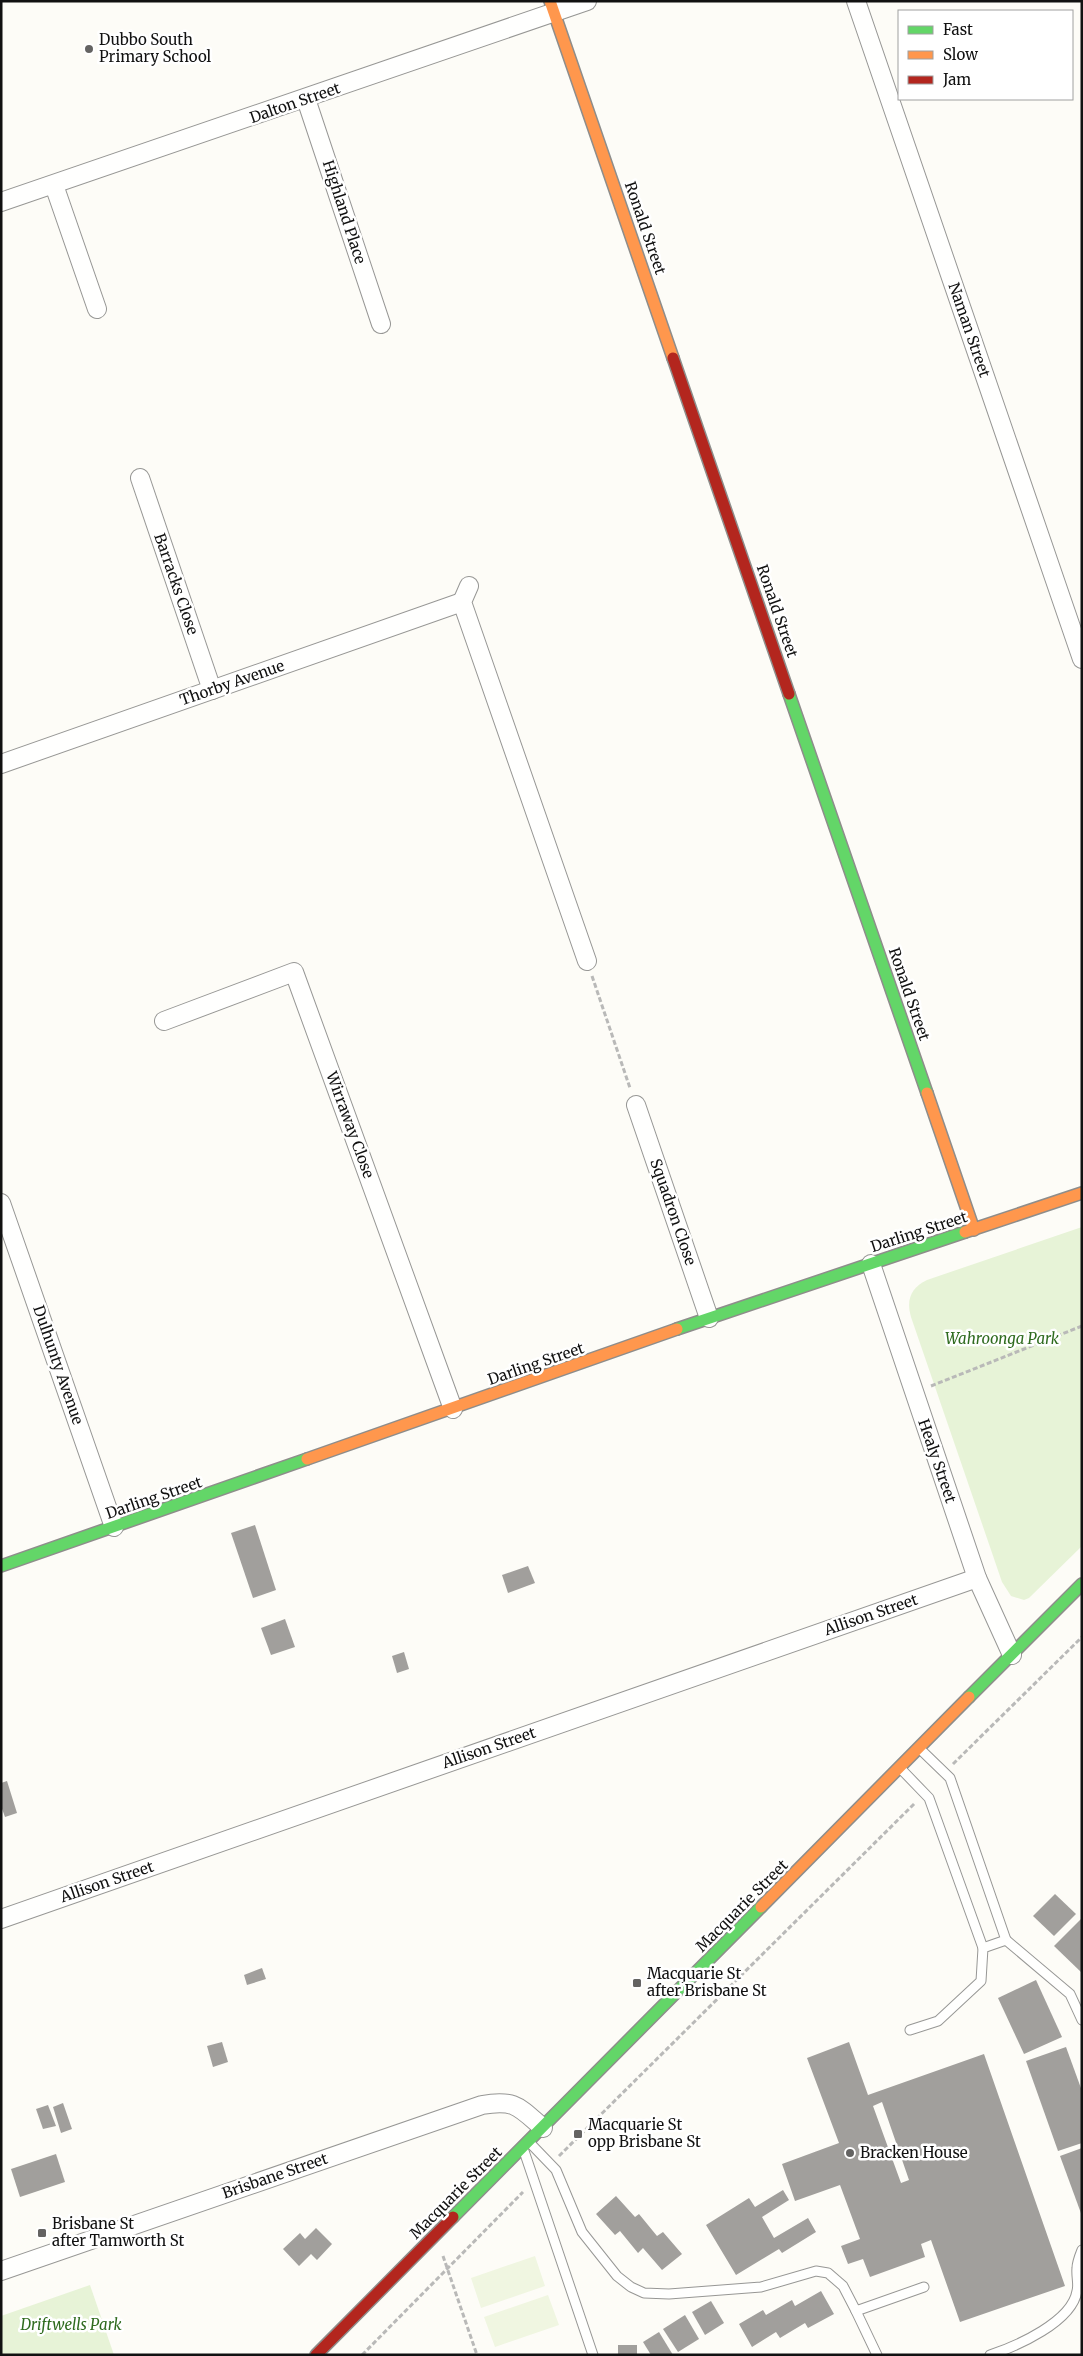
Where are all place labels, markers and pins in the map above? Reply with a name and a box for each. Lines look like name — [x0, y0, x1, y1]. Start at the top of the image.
place label: Dubbo South Primary School — [99, 30, 212, 66]
marker: Dubbo South Primary School — [83, 43, 95, 55]
place label: Macquarie St after Brisbane St — [647, 1964, 767, 2000]
marker: Macquarie St after Brisbane St — [631, 1977, 643, 1989]
place label: Macquarie St opp Brisbane St — [588, 2115, 701, 2151]
marker: Macquarie St opp Brisbane St — [572, 2128, 584, 2140]
place label: Bracken House — [860, 2143, 968, 2162]
marker: Bracken House — [844, 2147, 856, 2159]
place label: Brisbane St after Tamworth St — [52, 2214, 184, 2250]
marker: Brisbane St after Tamworth St — [36, 2227, 48, 2239]

